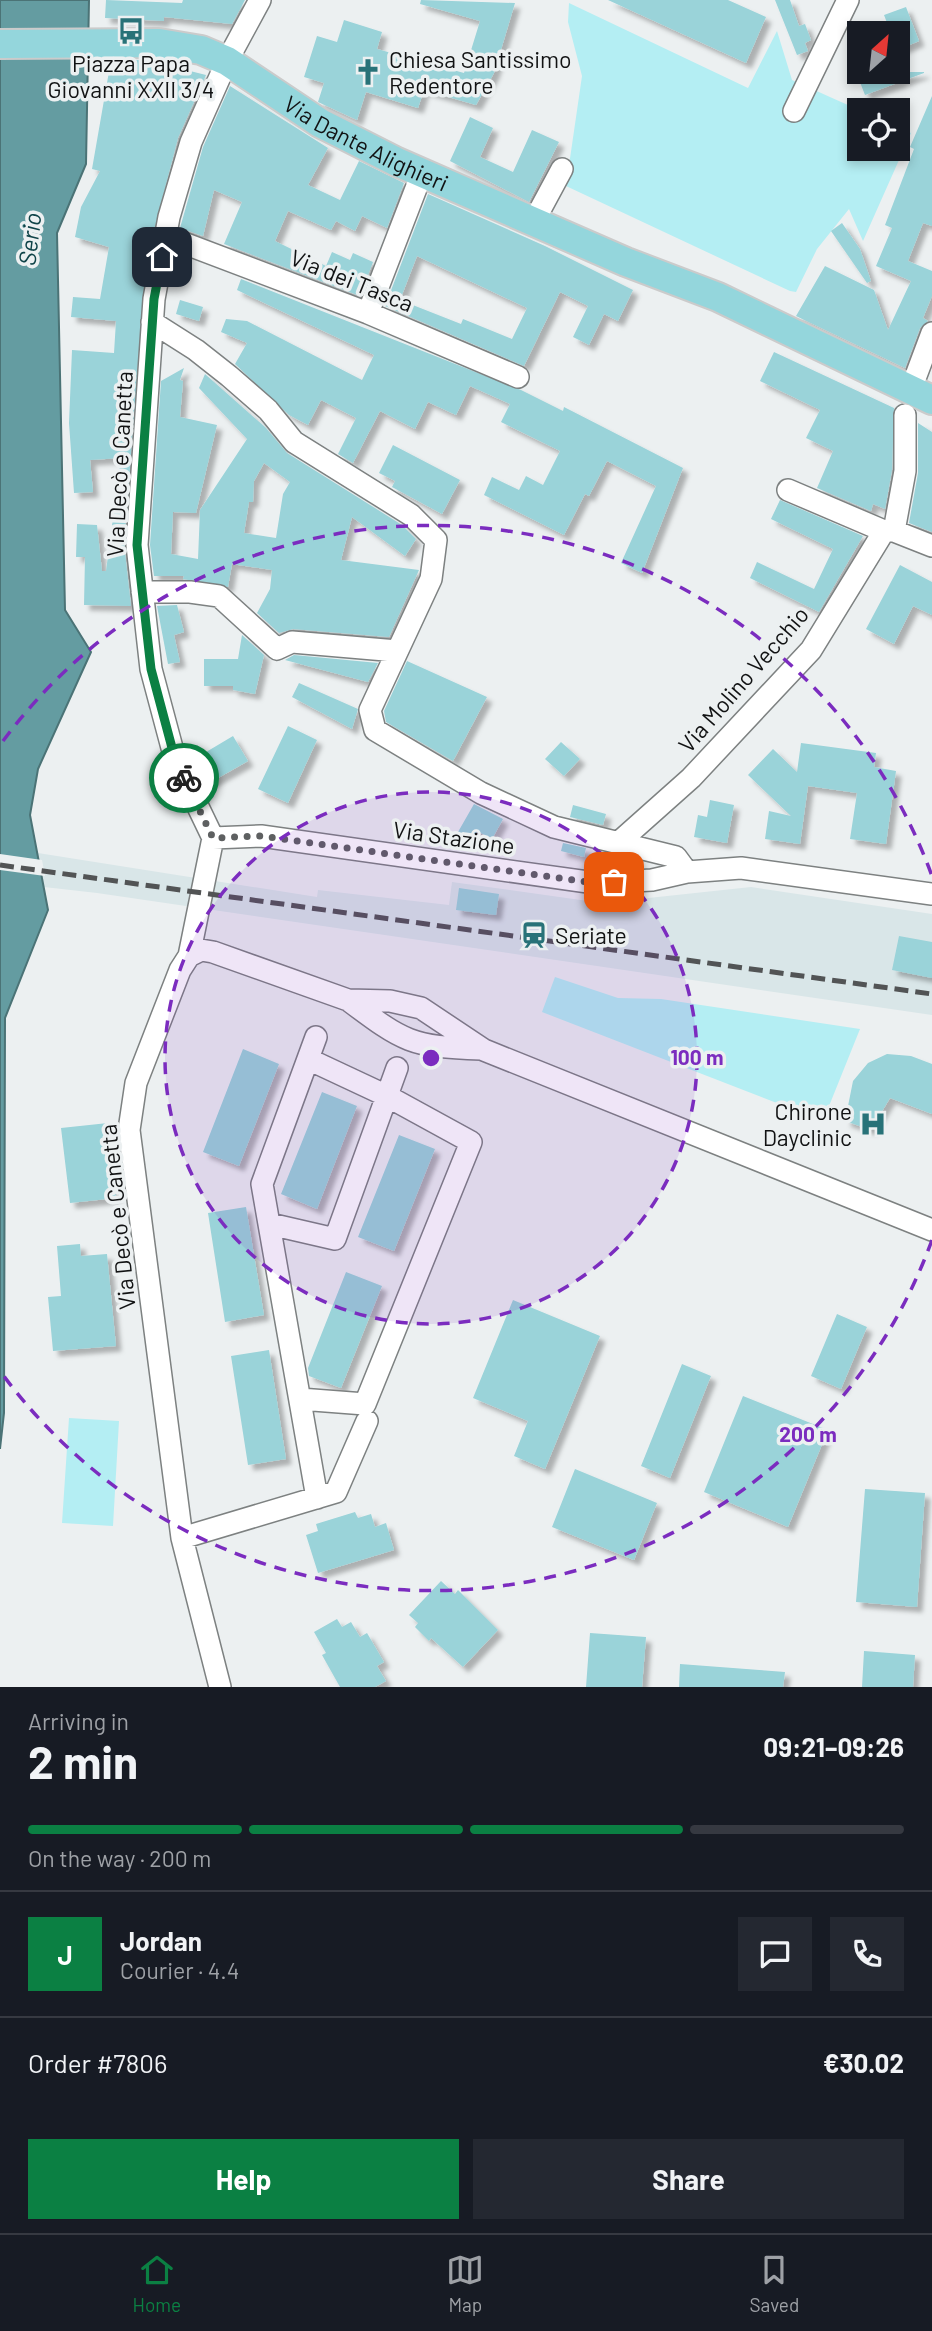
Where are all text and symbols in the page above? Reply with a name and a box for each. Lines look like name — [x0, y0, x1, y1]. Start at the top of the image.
bus stop icon: Piazza Papa Giovanni XXII 3/4 — [116, 16, 146, 46]
north arrow — [847, 21, 910, 84]
map controls — [847, 21, 910, 161]
place label: Chiesa Santissimo Redentore — [389, 45, 572, 99]
place label: Piazza Papa Giovanni XXII 3/4 — [47, 49, 215, 103]
church icon: Chiesa Santissimo Redentore — [353, 57, 383, 87]
street label: Via Dante Alighieri — [279, 89, 453, 197]
button: locate — [847, 98, 910, 161]
water label: Serio — [11, 211, 47, 267]
pin — [132, 227, 192, 287]
icon: home — [143, 238, 181, 276]
street label: Via dei Tasca — [286, 243, 418, 317]
street label: Via Decò e Canetta — [100, 370, 138, 558]
street label: Via Molino Vecchio — [672, 600, 814, 758]
courier — [149, 743, 219, 813]
icon: bike — [165, 759, 203, 797]
street label: Via Stazione — [391, 815, 517, 859]
pin — [584, 852, 644, 912]
icon: bag — [595, 863, 633, 901]
station icon: Seriate — [519, 920, 549, 950]
place label: Seriate — [555, 921, 627, 949]
text: 100 m — [670, 1044, 724, 1069]
centre of rings — [419, 1046, 443, 1070]
place label: Chirone Dayclinic — [763, 1097, 852, 1151]
hospital icon: Chirone Dayclinic — [858, 1109, 888, 1139]
street label: Via Decò e Canetta — [93, 1123, 141, 1311]
text: 200 m — [779, 1421, 837, 1446]
text: Arriving in — [28, 1707, 129, 1735]
text: 09:21–09:26 — [763, 1731, 904, 1762]
text: 2 min — [28, 1733, 138, 1788]
text: On the way · 200 m — [28, 1844, 211, 1872]
button: chat — [738, 1917, 812, 1991]
button: phone — [830, 1917, 904, 1991]
text: Jordan — [120, 1925, 202, 1956]
text: J — [57, 1939, 73, 1970]
text: Courier · 4.4 — [120, 1956, 239, 1984]
text: Order #7806 — [28, 2047, 167, 2078]
text: €30.02 — [823, 2047, 904, 2078]
button: Help — [28, 2139, 459, 2219]
button: Share — [473, 2139, 904, 2219]
tab: Home — [133, 2251, 181, 2316]
tab: Map — [446, 2251, 484, 2316]
tab: Saved — [750, 2251, 799, 2316]

